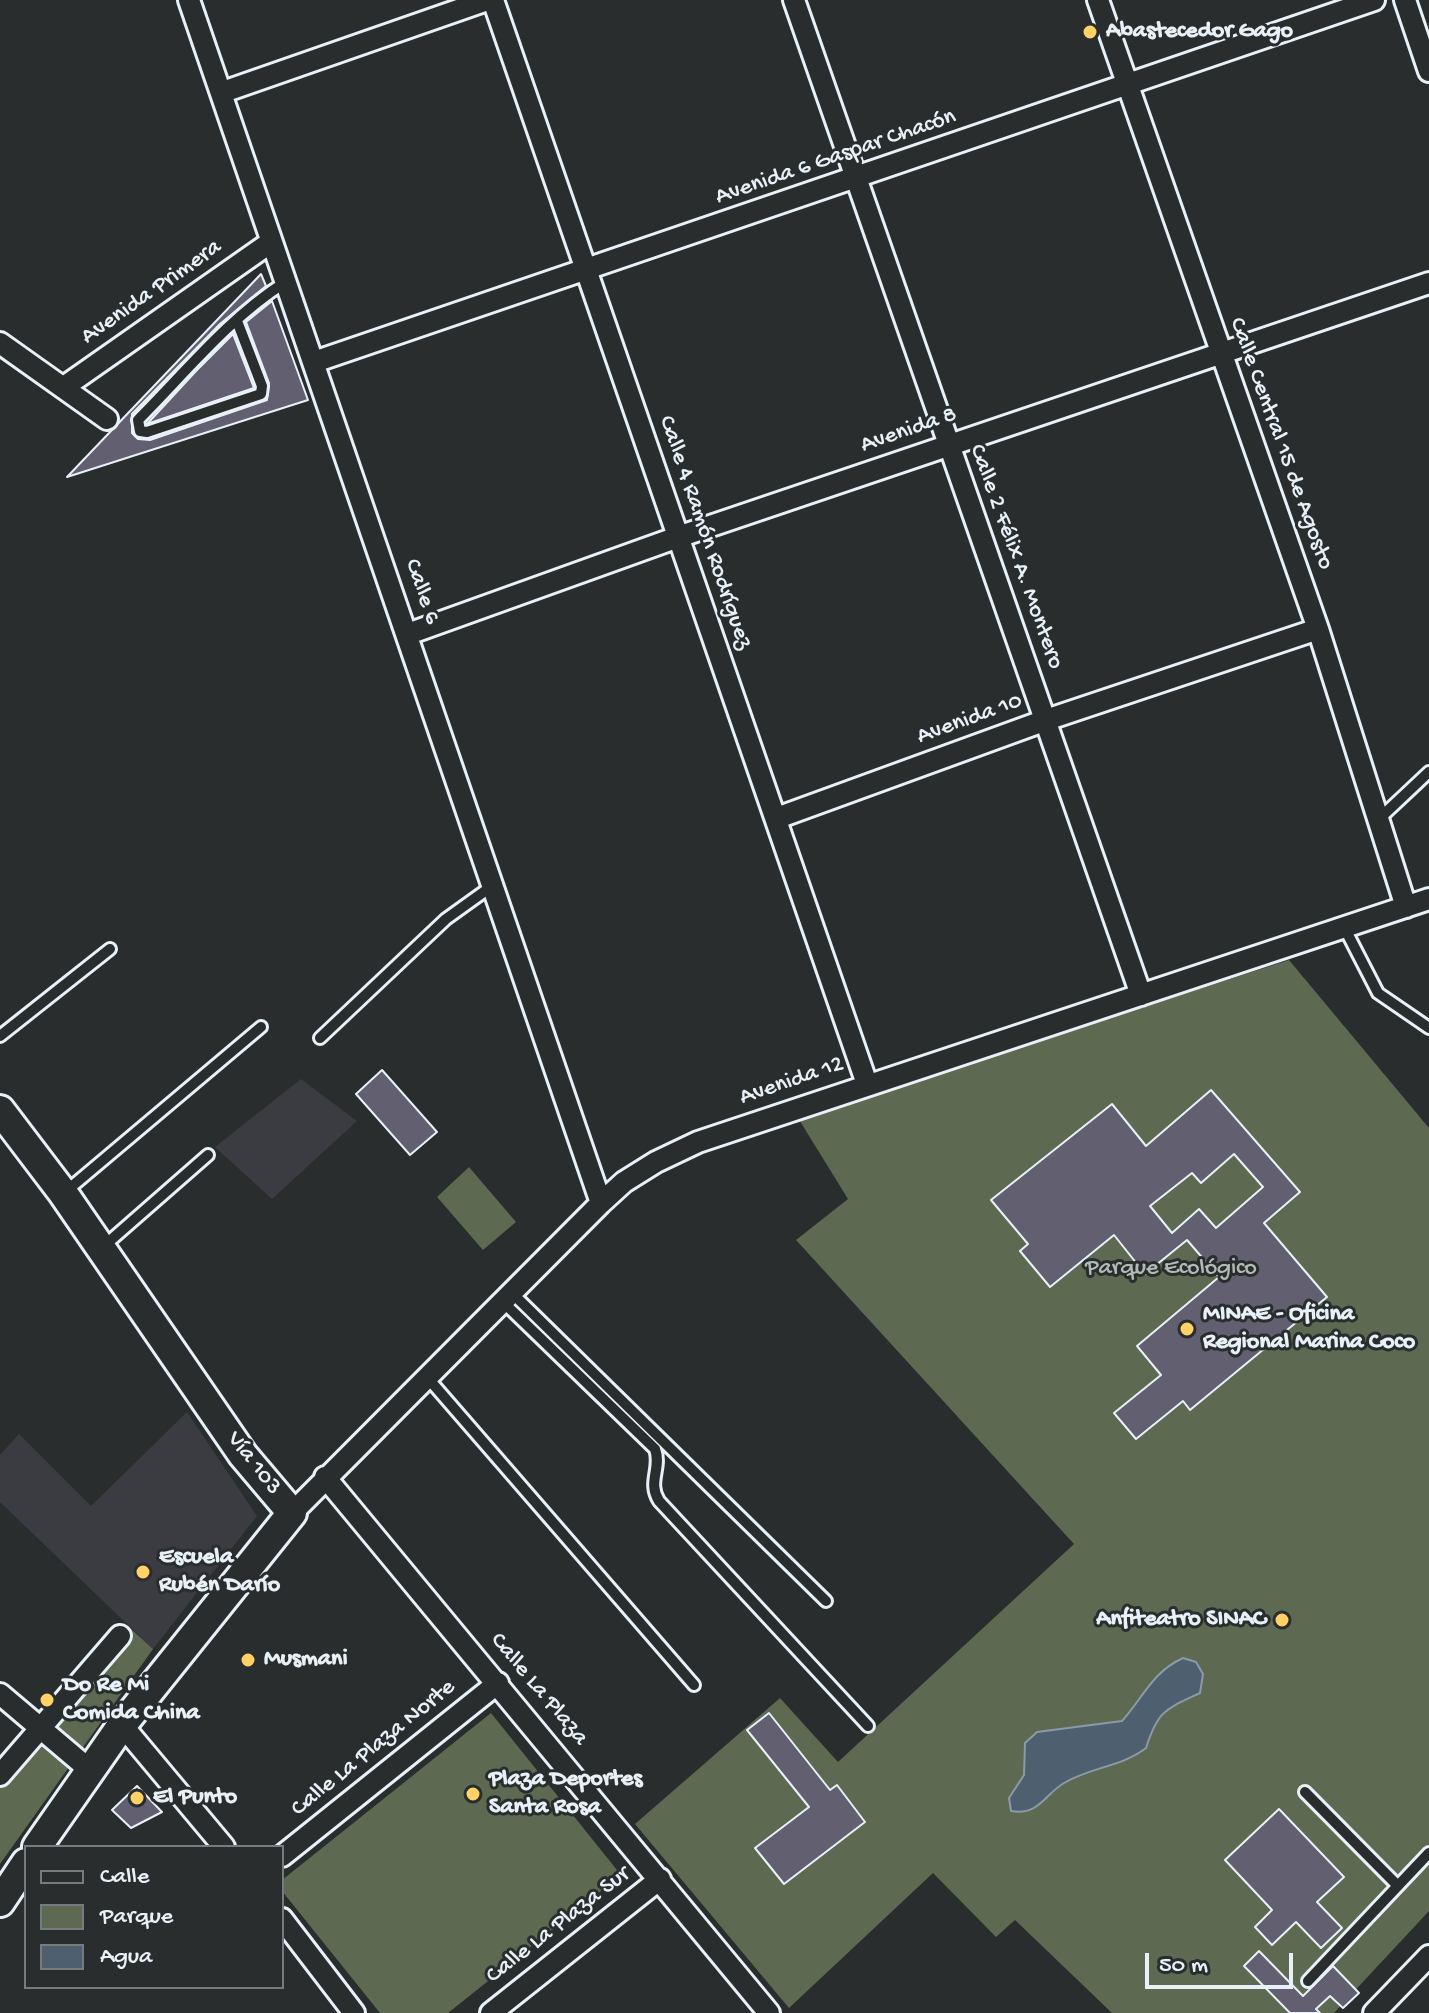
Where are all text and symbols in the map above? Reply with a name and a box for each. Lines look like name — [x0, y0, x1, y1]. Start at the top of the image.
place label: Abastecedor Gago — [1106, 18, 1293, 46]
marker: Abastecedor Gago — [1081, 23, 1099, 41]
street label: Avenida 6 Gaspar Chacón — [712, 103, 960, 213]
street label: Avenida Primera — [76, 234, 228, 352]
street label: Calle Central 15 de Agosto — [1221, 314, 1339, 574]
street label: Avenida 8 — [857, 401, 961, 461]
street label: Calle 4 Ramón Rodríguez — [650, 412, 758, 654]
street label: Calle 2 Félix A. Montero — [961, 441, 1069, 673]
street label: Calle 6 — [396, 556, 446, 628]
street label: Avenida 10 — [913, 688, 1027, 752]
street label: Avenida 12 — [736, 1051, 848, 1113]
park label: Parque Ecológico — [1085, 1255, 1257, 1283]
place label: MINAE - Oficina Regional Marina Coco — [1203, 1301, 1415, 1357]
marker: MINAE - Oficina Regional Marina Coco — [1178, 1320, 1196, 1338]
street label: Vía 103 — [219, 1426, 287, 1502]
place label: Escuela Rubén Darío — [159, 1544, 280, 1600]
marker: Escuela Rubén Darío — [134, 1563, 152, 1581]
place label: Anfiteatro SINAC — [1096, 1606, 1266, 1634]
marker: Anfiteatro SINAC — [1273, 1611, 1291, 1629]
street label: Calle La Plaza — [482, 1628, 594, 1752]
place label: Musmani — [264, 1646, 348, 1674]
marker: Musmani — [239, 1651, 257, 1669]
place label: Do Re Mi Comida China — [63, 1672, 200, 1728]
street label: Calle La Plaza Norte — [286, 1674, 462, 1824]
marker: Do Re Mi Comida China — [38, 1691, 56, 1709]
place label: Plaza Deportes Santa Rosa — [489, 1766, 642, 1822]
place label: El Punto — [153, 1784, 237, 1812]
marker: Plaza Deportes Santa Rosa — [464, 1785, 482, 1803]
marker: El Punto — [128, 1789, 146, 1807]
legend — [24, 1845, 284, 1989]
street label: Calle La Plaza Sur — [481, 1861, 637, 1991]
text: Calle — [100, 1863, 149, 1892]
text: Parque — [100, 1903, 173, 1932]
scale bar — [1149, 1937, 1297, 1987]
text: Agua — [100, 1943, 152, 1972]
text: 50 m — [1159, 1952, 1208, 1981]

